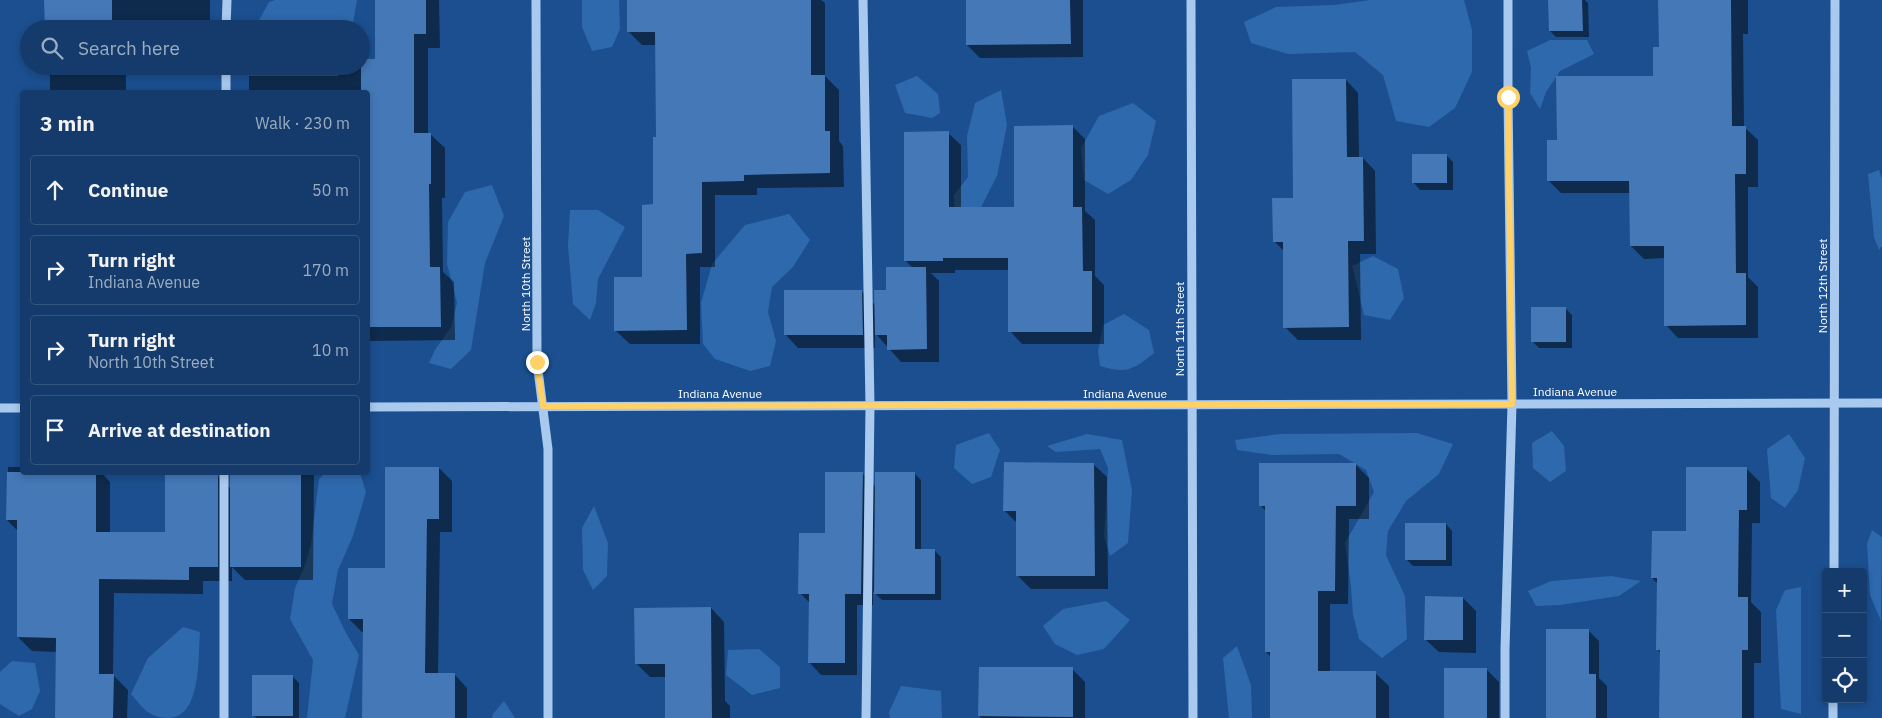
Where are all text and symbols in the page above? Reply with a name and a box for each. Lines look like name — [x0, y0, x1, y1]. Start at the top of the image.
search box — [20, 20, 370, 75]
icon: search — [38, 34, 66, 62]
text: Search here — [78, 36, 180, 60]
route start — [1497, 86, 1520, 109]
text: 3 min — [40, 109, 95, 137]
text: Walk · 230 m — [255, 113, 350, 133]
icon: ahead — [41, 176, 69, 204]
text: Continue — [88, 178, 168, 202]
text: 50 m — [312, 180, 349, 200]
street label: North 10th Street — [518, 237, 533, 331]
street label: North 12th Street — [1815, 239, 1830, 333]
text: Turn right — [88, 248, 175, 272]
icon: right — [41, 256, 69, 284]
text: 170 m — [302, 260, 349, 280]
text: Indiana Avenue — [88, 272, 200, 292]
street label: North 11th Street — [1172, 282, 1187, 376]
text: Turn right — [88, 328, 175, 352]
icon: right — [41, 336, 69, 364]
text: 10 m — [312, 340, 349, 360]
route end — [526, 351, 549, 374]
text: North 10th Street — [88, 352, 214, 372]
street label: Indiana Avenue — [1533, 384, 1617, 399]
street label: Indiana Avenue — [678, 386, 762, 401]
street label: Indiana Avenue — [1083, 386, 1167, 401]
icon: arrive — [41, 416, 69, 444]
text: Arrive at destination — [88, 418, 271, 442]
map controls — [1822, 568, 1867, 703]
button: + — [1822, 568, 1867, 613]
button: − — [1822, 613, 1867, 658]
button: locate — [1822, 658, 1867, 703]

